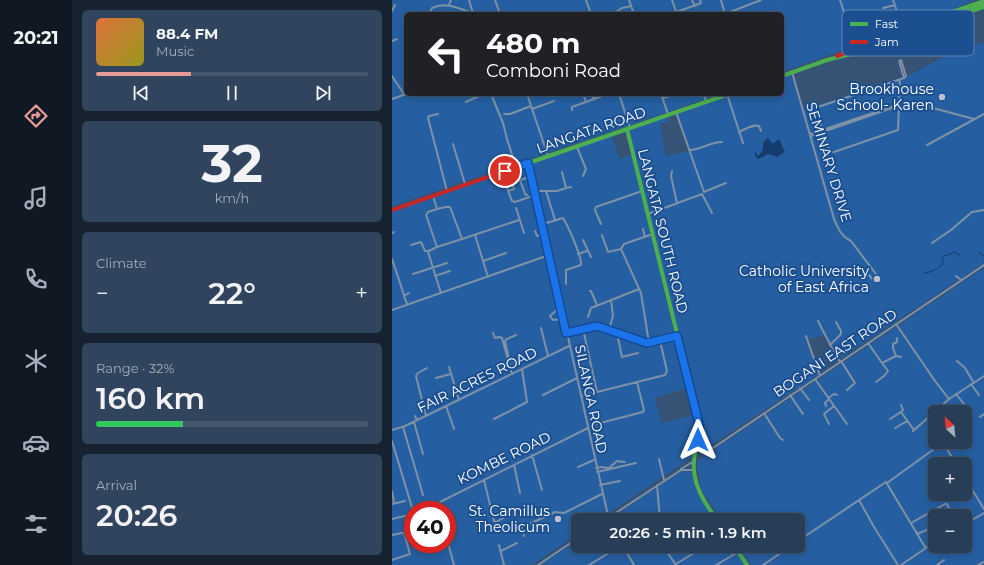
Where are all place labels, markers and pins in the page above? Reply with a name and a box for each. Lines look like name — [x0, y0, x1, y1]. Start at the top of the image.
place label: Brookhouse School- Karen — [836, 80, 934, 114]
marker: Brookhouse School- Karen — [937, 92, 947, 102]
pin — [488, 154, 522, 188]
place label: Catholic University of East Africa — [739, 262, 869, 296]
marker: Catholic University of East Africa — [872, 274, 882, 284]
place label: St. Camillus Theolicum — [468, 502, 550, 536]
marker: St. Camillus Theolicum — [553, 514, 563, 524]

